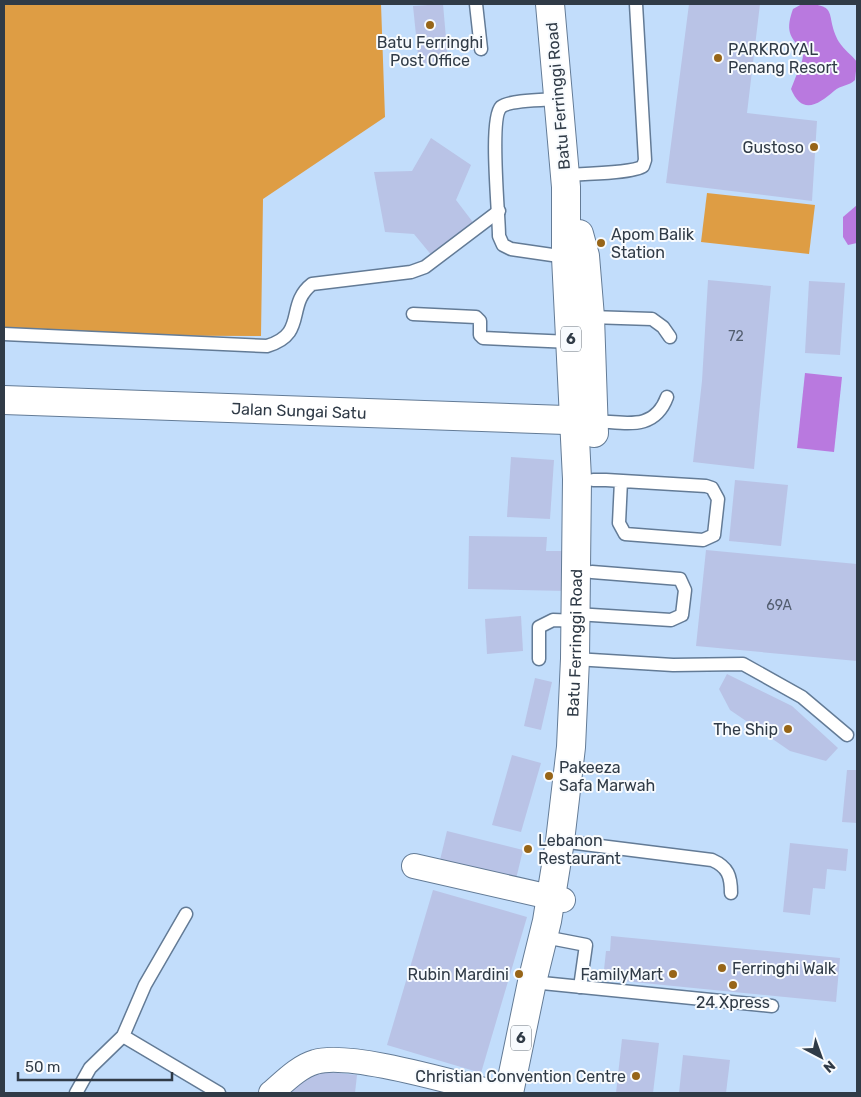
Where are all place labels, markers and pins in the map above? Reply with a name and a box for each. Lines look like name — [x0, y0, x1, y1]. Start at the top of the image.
marker: Batu Ferringhi Post Office — [424, 19, 436, 31]
place label: Batu Ferringhi Post Office — [377, 33, 483, 70]
place label: PARKROYAL Penang Resort — [728, 40, 838, 77]
marker: PARKROYAL Penang Resort — [712, 52, 724, 64]
place label: Gustoso — [743, 138, 804, 157]
marker: Gustoso — [808, 141, 820, 153]
place label: Apom Balik Station — [611, 225, 695, 262]
marker: Apom Balik Station — [595, 237, 607, 249]
place label: The Ship — [713, 720, 778, 739]
marker: The Ship — [782, 723, 794, 735]
place label: Pakeeza Safa Marwah — [559, 758, 655, 795]
marker: Pakeeza Safa Marwah — [543, 770, 555, 782]
place label: Lebanon Restaurant — [538, 831, 621, 868]
marker: Lebanon Restaurant — [522, 843, 534, 855]
place label: Ferringhi Walk — [732, 959, 837, 978]
marker: Ferringhi Walk — [716, 962, 728, 974]
place label: Rubin Mardini — [407, 965, 509, 984]
place label: FamilyMart — [581, 965, 663, 984]
marker: Rubin Mardini — [513, 968, 525, 980]
marker: FamilyMart — [667, 968, 679, 980]
marker: 24 Xpress — [727, 979, 739, 991]
place label: 24 Xpress — [696, 993, 770, 1012]
place label: Christian Convention Centre — [415, 1067, 626, 1086]
marker: Christian Convention Centre — [630, 1070, 642, 1082]

